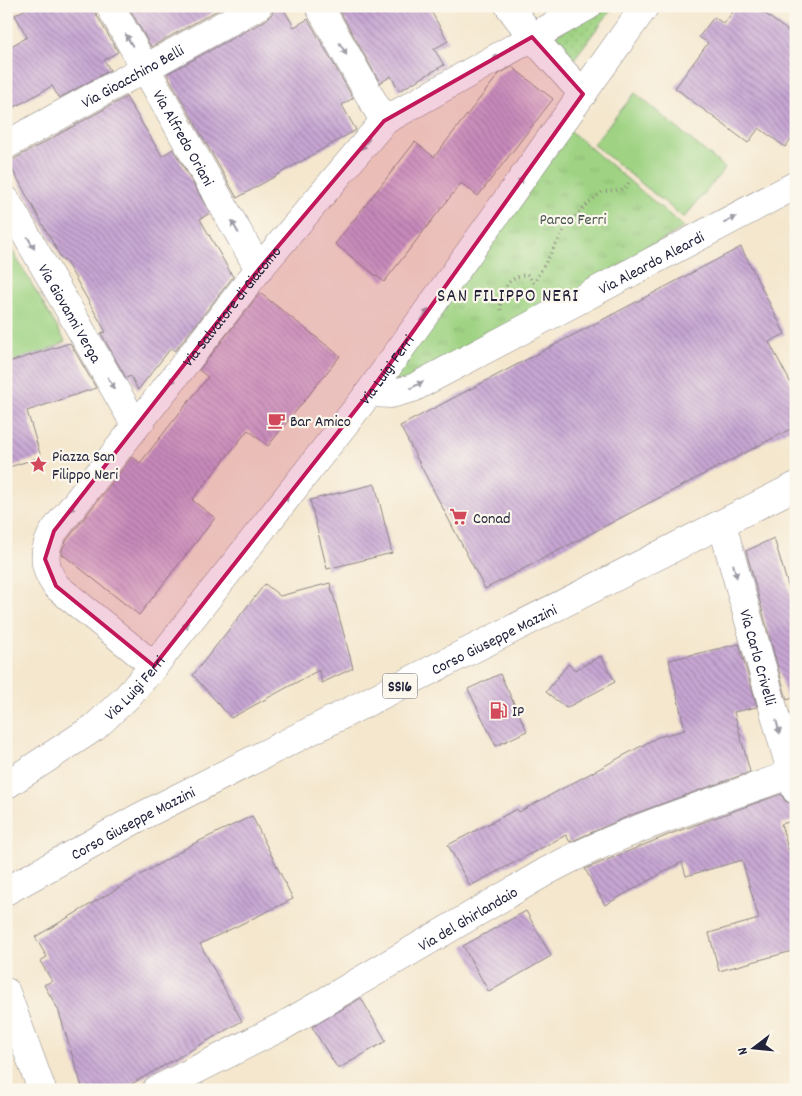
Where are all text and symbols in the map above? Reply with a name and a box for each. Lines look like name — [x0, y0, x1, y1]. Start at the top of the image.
one-way arrow — [125, 33, 133, 47]
street label: Via Gioacchino Belli — [78, 40, 189, 115]
one-way arrow — [338, 42, 347, 55]
one-way arrow — [493, 51, 506, 60]
street label: Via Alfredo Oriani — [146, 86, 219, 191]
one-way arrow — [359, 137, 370, 150]
one-way arrow — [514, 176, 524, 190]
park label: Parco Ferri — [540, 209, 607, 232]
one-way arrow — [723, 216, 738, 224]
one-way arrow — [231, 220, 239, 234]
street label: Via Aleardo Aleardi — [595, 227, 709, 302]
one-way arrow — [26, 236, 35, 249]
street label: Via Salvatore di Giacomo — [178, 242, 288, 372]
street label: Via Giovanni Verga — [31, 260, 106, 368]
district label: SAN FILIPPO NERI — [437, 284, 579, 311]
one-way arrow — [420, 308, 430, 322]
street label: Via Luigi Ferri — [355, 331, 421, 410]
one-way arrow — [168, 371, 179, 384]
one-way arrow — [107, 377, 116, 390]
one-way arrow — [409, 381, 424, 389]
cafe icon: Bar Amico — [266, 410, 286, 430]
place label: Bar Amico — [290, 411, 351, 434]
place label: Piazza San Filippo Neri — [52, 446, 118, 487]
place icon: Piazza San Filippo Neri — [28, 454, 48, 474]
one-way arrow — [279, 494, 290, 507]
one-way arrow — [68, 499, 79, 512]
supermarket icon: Conad — [449, 507, 469, 527]
place label: Conad — [473, 508, 510, 531]
one-way arrow — [731, 563, 739, 578]
street label: Corso Giuseppe Mazzini — [428, 599, 561, 682]
street label: Via Carlo Crivelli — [732, 607, 781, 708]
one-way arrow — [178, 622, 189, 635]
street label: Via Luigi Ferri — [100, 652, 172, 727]
road number: SS16 — [382, 674, 418, 698]
fuel station icon: IP — [488, 700, 508, 720]
place label: IP — [512, 701, 524, 724]
one-way arrow — [774, 720, 782, 735]
street label: Corso Giuseppe Mazzini — [67, 782, 200, 867]
street label: Via del Ghirlandaio — [415, 882, 523, 958]
north arrow — [730, 1024, 780, 1074]
text: N — [733, 1045, 754, 1057]

